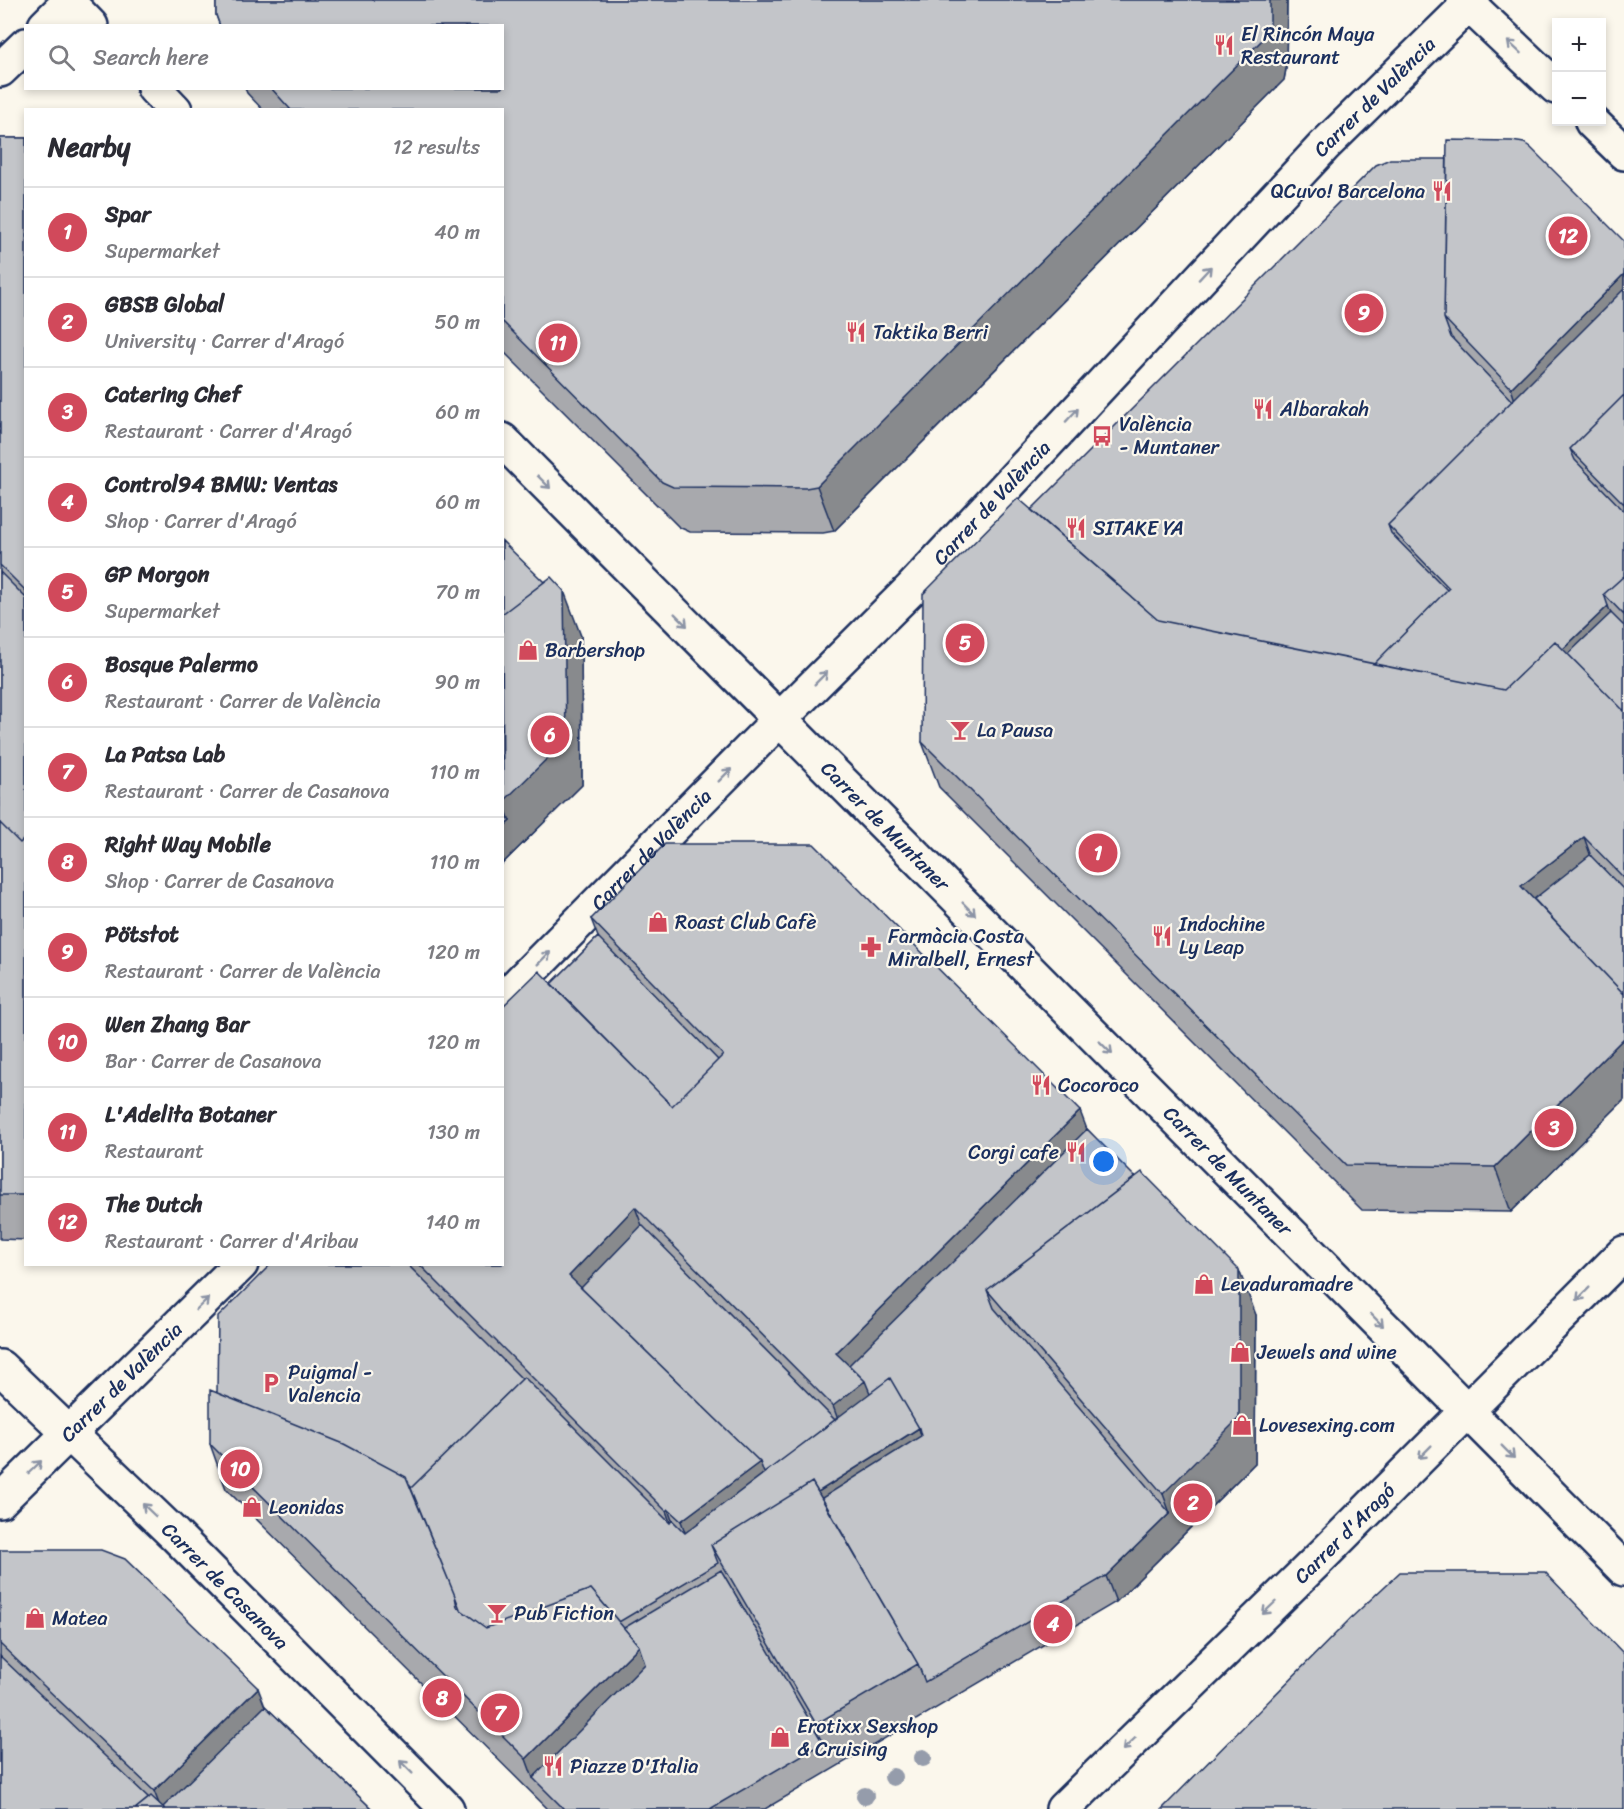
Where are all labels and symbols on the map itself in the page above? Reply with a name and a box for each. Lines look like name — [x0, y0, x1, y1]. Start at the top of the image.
place label: El Rincón Maya Restaurant — [1241, 17, 1375, 75]
street label: Carrer de València — [1304, 28, 1444, 165]
restaurant icon: El Rincón Maya Restaurant — [1212, 33, 1236, 57]
one-way arrow — [1507, 40, 1522, 54]
place label: QCuvo! Barcelona — [1271, 174, 1425, 209]
restaurant icon: QCuvo! Barcelona — [1430, 179, 1454, 203]
pin: 12 — [1548, 214, 1588, 258]
one-way arrow — [1198, 266, 1212, 281]
pin: 9 — [1344, 290, 1384, 336]
place label: Taktika Berri — [873, 315, 989, 350]
pin: 11 — [538, 320, 578, 366]
restaurant icon: Taktika Berri — [844, 320, 868, 344]
place label: Albarakah — [1279, 392, 1369, 427]
restaurant icon: Albarakah — [1251, 397, 1275, 421]
place label: València - Muntaner — [1119, 407, 1221, 465]
one-way arrow — [1065, 408, 1079, 423]
bus stop icon: València - Muntaner — [1090, 424, 1114, 448]
street label: Carrer de València — [924, 432, 1059, 573]
one-way arrow — [536, 474, 551, 489]
place label: SITAKE YA — [1093, 511, 1184, 546]
restaurant icon: SITAKE YA — [1064, 516, 1088, 540]
one-way arrow — [674, 613, 688, 628]
pin: 5 — [946, 620, 984, 666]
place label: Barbershop — [545, 633, 646, 668]
shop icon: Barbershop — [516, 638, 540, 662]
one-way arrow — [814, 670, 829, 685]
pin: 6 — [530, 712, 570, 758]
place label: La Pausa — [977, 713, 1053, 748]
bar icon: La Pausa — [948, 718, 972, 742]
street label: Carrer de Muntaner — [812, 752, 960, 901]
one-way arrow — [717, 767, 732, 782]
street label: Carrer de València — [582, 780, 720, 919]
pin: 1 — [1078, 830, 1118, 876]
one-way arrow — [961, 902, 976, 917]
place label: Roast Club Cafè — [675, 905, 817, 940]
place label: Indochine Ly Leap — [1178, 907, 1265, 965]
shop icon: Roast Club Cafè — [646, 910, 670, 934]
place label: Farmàcia Costa Miralbell, Ernest — [888, 919, 1035, 977]
restaurant icon: Indochine Ly Leap — [1150, 924, 1174, 948]
pharmacy icon: Farmàcia Costa Miralbell, Ernest — [859, 935, 883, 959]
one-way arrow — [536, 951, 551, 966]
one-way arrow — [1098, 1041, 1113, 1055]
place label: Cocoroco — [1058, 1068, 1139, 1103]
restaurant icon: Cocoroco — [1029, 1073, 1053, 1097]
street label: Carrer de Muntaner — [1155, 1097, 1303, 1245]
pin: 3 — [1534, 1106, 1574, 1150]
place label: Corgi cafe — [968, 1135, 1059, 1170]
restaurant icon: Corgi cafe — [1064, 1140, 1088, 1164]
your location — [1089, 1147, 1118, 1176]
place label: Levaduramadre — [1221, 1267, 1353, 1302]
shop icon: Levaduramadre — [1192, 1272, 1216, 1296]
one-way arrow — [1575, 1287, 1590, 1302]
one-way arrow — [194, 1297, 209, 1311]
street label: Carrer de València — [52, 1313, 191, 1451]
one-way arrow — [1369, 1313, 1384, 1328]
place label: Jewels and wine — [1256, 1335, 1397, 1370]
shop icon: Jewels and wine — [1228, 1340, 1252, 1364]
place label: Puigmal - Valencia — [288, 1355, 372, 1413]
parking icon: Puigmal - Valencia — [259, 1371, 283, 1395]
place label: Lovesexing.com — [1259, 1408, 1395, 1443]
shop icon: Lovesexing.com — [1230, 1413, 1254, 1437]
one-way arrow — [1418, 1445, 1433, 1460]
one-way arrow — [1500, 1445, 1515, 1460]
pin: 10 — [220, 1446, 260, 1492]
one-way arrow — [28, 1460, 43, 1474]
street label: Carrer d'Aragó — [1285, 1474, 1404, 1592]
pin: 2 — [1174, 1480, 1212, 1526]
place label: Leonidas — [269, 1490, 345, 1525]
shop icon: Leonidas — [240, 1495, 264, 1519]
one-way arrow — [142, 1503, 157, 1517]
street label: Carrer de Casanova — [153, 1513, 298, 1658]
place label: Pub Fiction — [514, 1596, 614, 1631]
place label: Matea — [52, 1601, 107, 1636]
bar icon: Pub Fiction — [485, 1601, 509, 1625]
one-way arrow — [1261, 1601, 1276, 1615]
pin: 4 — [1034, 1602, 1072, 1646]
shop icon: Matea — [23, 1606, 47, 1630]
pin: 8 — [422, 1676, 462, 1720]
pin: 7 — [480, 1690, 520, 1736]
place label: Erotixx Sexshop & Cruising — [797, 1709, 939, 1767]
shop icon: Erotixx Sexshop & Cruising — [768, 1725, 792, 1749]
one-way arrow — [1122, 1737, 1137, 1752]
place label: Piazze D'Italia — [570, 1749, 698, 1784]
restaurant icon: Piazze D'Italia — [541, 1754, 565, 1778]
one-way arrow — [398, 1760, 413, 1775]

